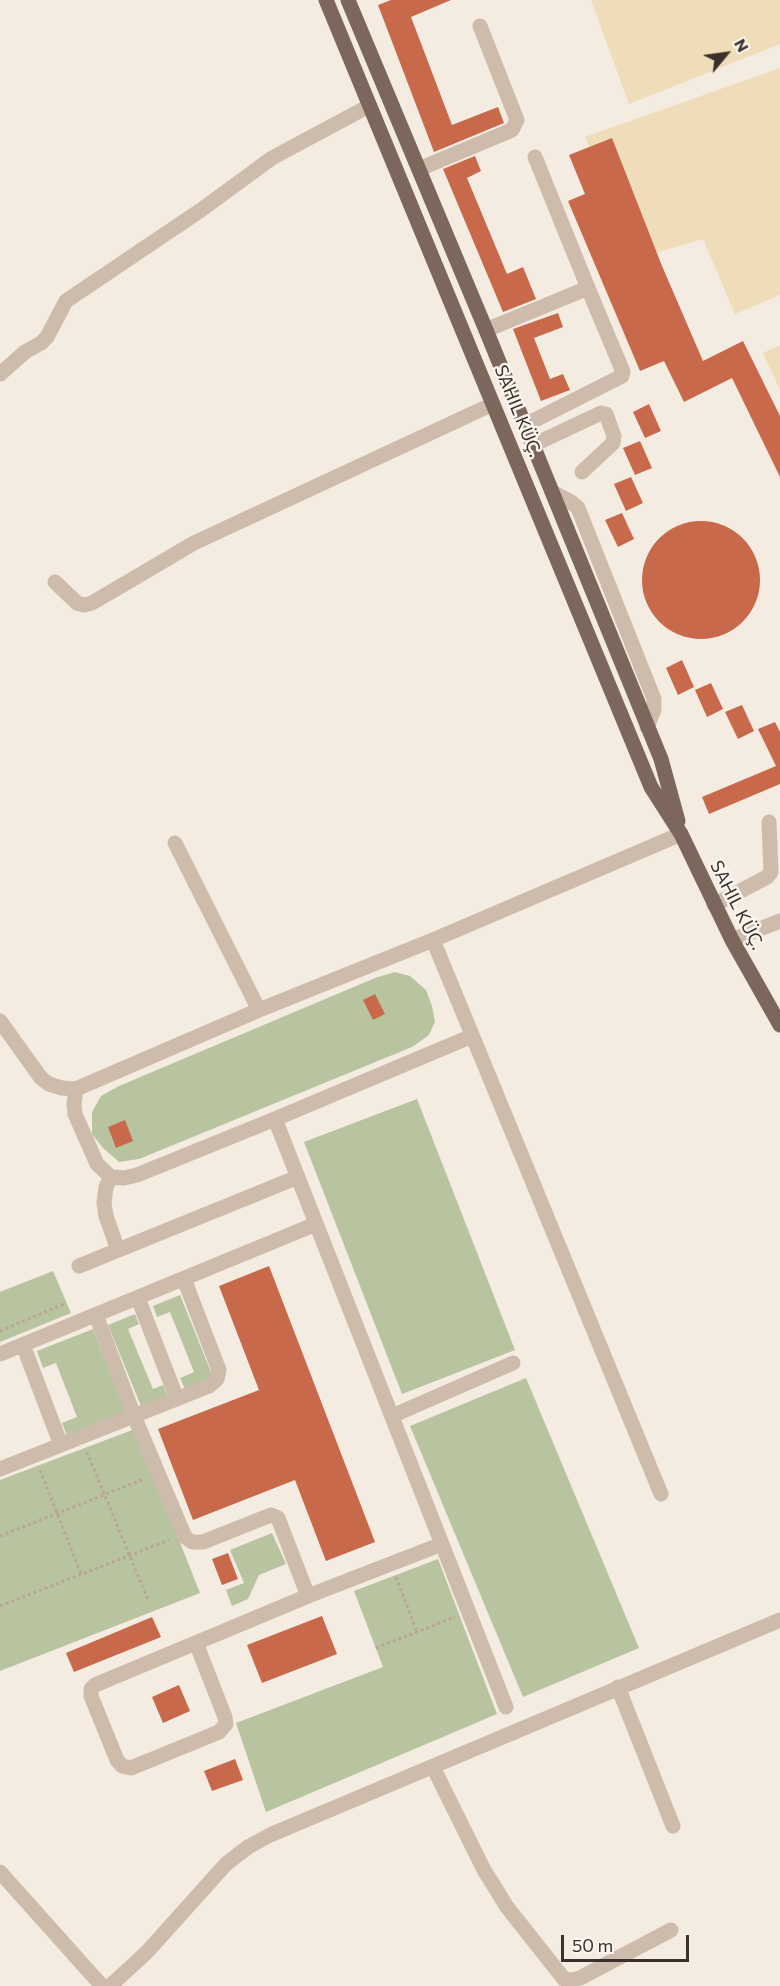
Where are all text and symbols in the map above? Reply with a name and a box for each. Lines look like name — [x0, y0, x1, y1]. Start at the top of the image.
north arrow — [696, 24, 756, 84]
text: N — [731, 35, 753, 55]
street label: SAHIL KÜÇ. — [490, 362, 546, 460]
street label: SAHIL KÜÇ. — [705, 857, 769, 953]
scale bar — [564, 1923, 692, 1961]
text: 50 m — [572, 1934, 613, 1956]

